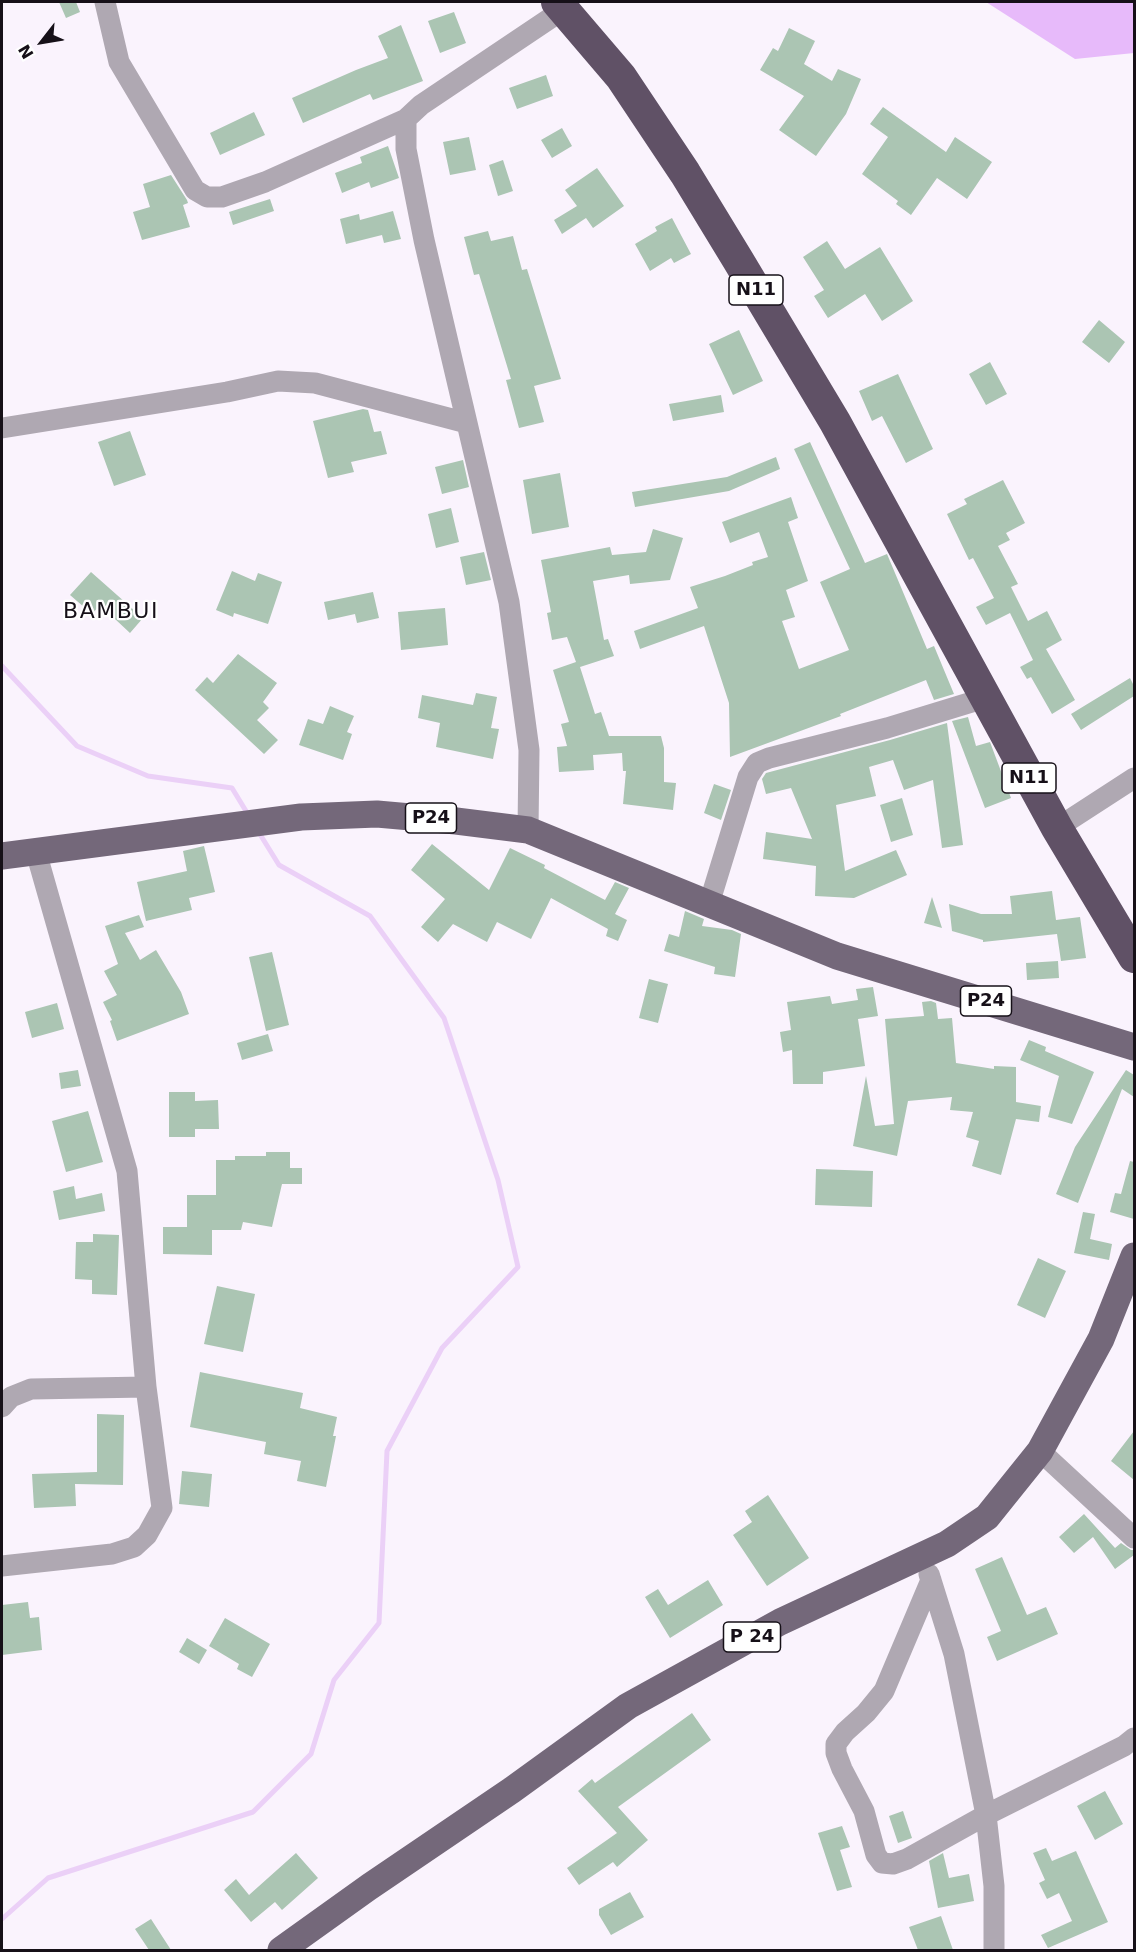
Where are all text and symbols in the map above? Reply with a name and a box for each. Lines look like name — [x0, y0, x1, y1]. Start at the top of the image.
north arrow — [12, 12, 72, 72]
text: N — [15, 41, 38, 62]
road number: N11 — [729, 275, 783, 305]
district label: BAMBUI — [63, 599, 159, 625]
road number: N11 — [1002, 763, 1056, 793]
road number: P24 — [406, 803, 456, 833]
road number: P24 — [960, 986, 1012, 1016]
road number: P 24 — [724, 1622, 780, 1652]

